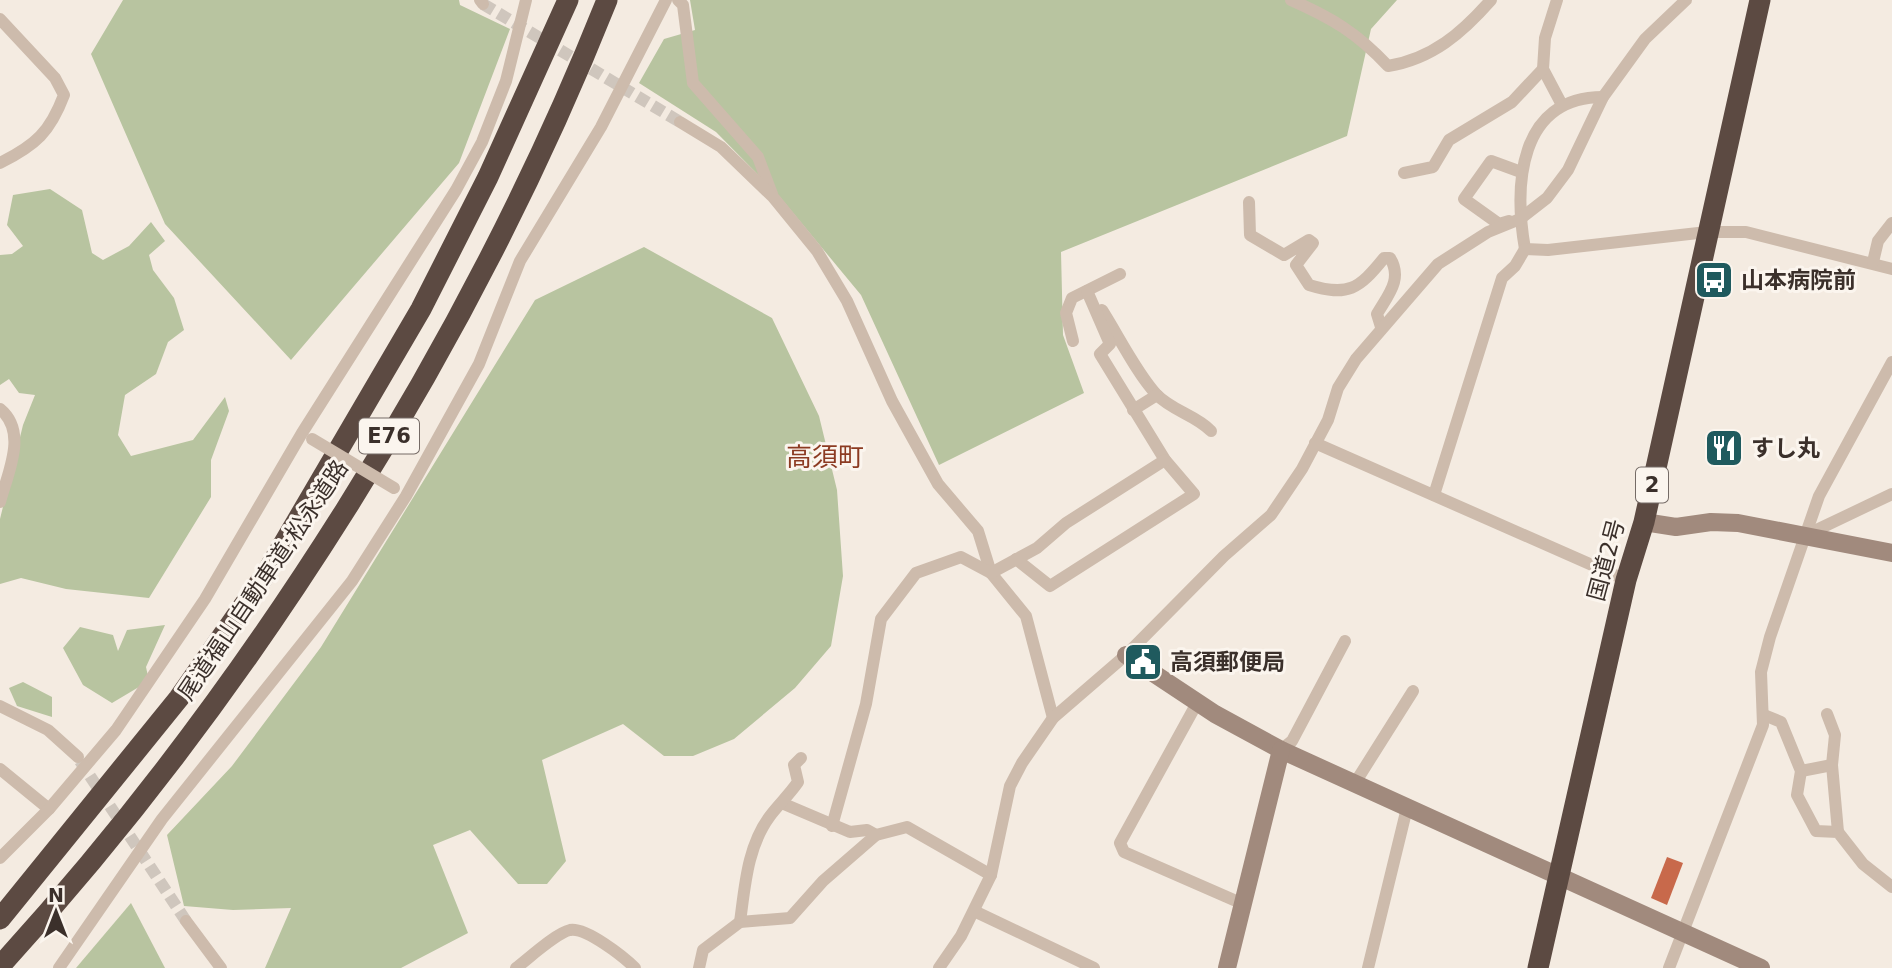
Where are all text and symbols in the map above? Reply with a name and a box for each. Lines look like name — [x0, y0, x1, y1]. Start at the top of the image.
bus stop icon: 山本病院前 — [1693, 259, 1735, 301]
place label: 山本病院前 — [1741, 267, 1856, 293]
road number: E76 — [359, 418, 419, 453]
restaurant icon: すし丸 — [1703, 427, 1745, 469]
place label: すし丸 — [1751, 435, 1820, 461]
district label: 高須町 — [786, 442, 864, 472]
street label: 尾道福山自動車道;松永道路 — [173, 455, 353, 705]
road number: 2 — [1636, 468, 1668, 503]
street label: 国道2号 — [1583, 516, 1629, 604]
public building icon: 高須郵便局 — [1122, 641, 1164, 683]
place label: 高須郵便局 — [1170, 649, 1285, 675]
north arrow — [21, 877, 91, 947]
text: N — [48, 884, 64, 906]

